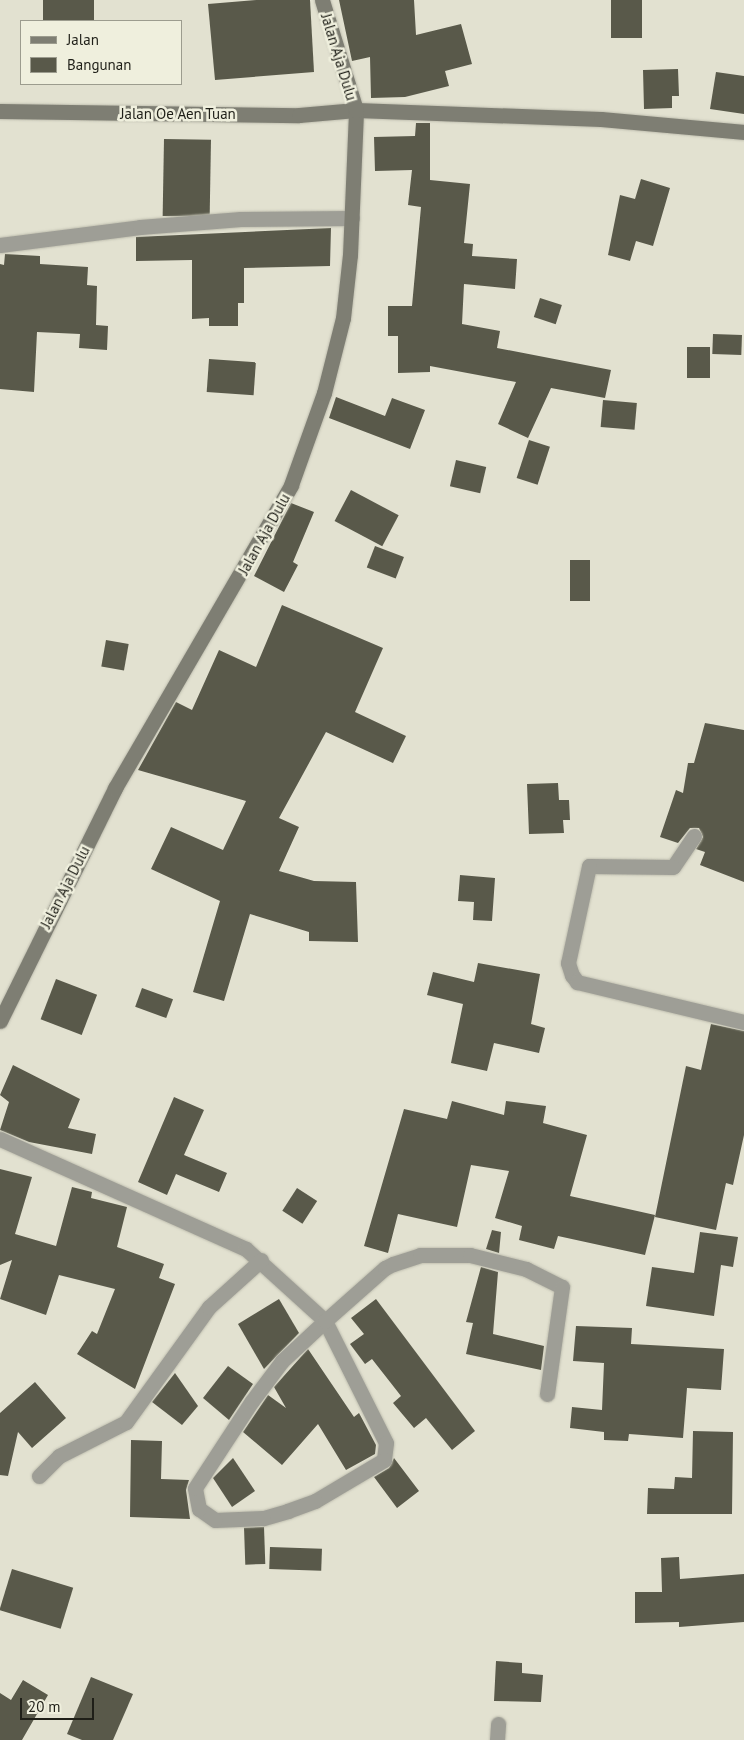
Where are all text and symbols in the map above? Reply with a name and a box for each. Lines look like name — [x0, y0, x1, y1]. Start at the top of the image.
street label: Jalan Aja Dulu — [317, 11, 361, 103]
legend — [20, 20, 182, 85]
text: Jalan — [67, 30, 99, 49]
text: Bangunan — [67, 55, 131, 74]
street label: Jalan Oe Aen Tuan — [120, 105, 236, 123]
street label: Jalan Aja Dulu — [234, 490, 294, 578]
street label: Jalan Aja Dulu — [36, 843, 94, 931]
scale bar — [22, 1688, 96, 1720]
text: 20 m — [28, 1697, 61, 1716]

